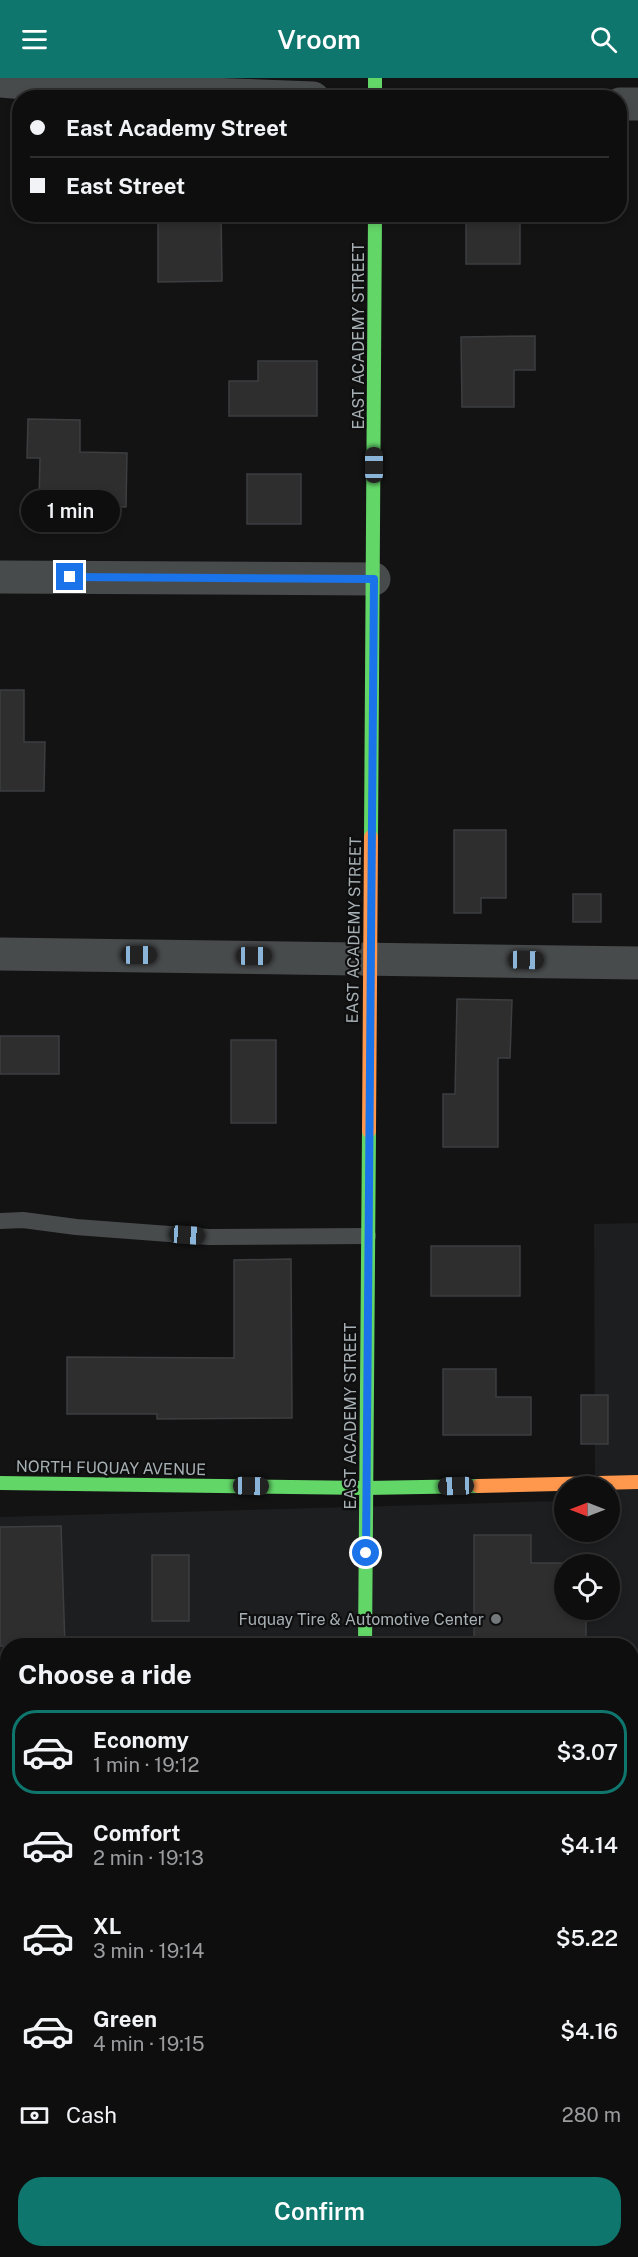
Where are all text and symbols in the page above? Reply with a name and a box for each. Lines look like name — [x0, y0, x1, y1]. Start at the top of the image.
icon: menu — [18, 23, 51, 56]
text: Vroom — [277, 23, 361, 55]
icon: search — [587, 23, 620, 56]
text: East Academy Street — [66, 115, 288, 141]
text: East Street — [66, 173, 185, 199]
street label: EAST ACADEMY STREET — [349, 242, 368, 429]
car — [365, 447, 383, 483]
callout: 1 min — [20, 490, 119, 532]
text: 1 min — [47, 499, 94, 523]
route end — [56, 563, 83, 590]
street label: EAST ACADEMY STREET — [343, 836, 365, 1024]
car — [121, 946, 157, 964]
car — [236, 947, 272, 965]
car — [508, 951, 544, 969]
car — [168, 1225, 206, 1245]
street label: EAST ACADEMY STREET — [341, 1322, 360, 1509]
street label: NORTH FUQUAY AVENUE — [16, 1457, 206, 1479]
car — [438, 1476, 474, 1496]
north arrow — [554, 1476, 620, 1542]
map controls — [554, 1476, 620, 1620]
car — [233, 1477, 269, 1495]
route start — [352, 1539, 379, 1566]
button: locate — [554, 1554, 620, 1620]
place label: Fuquay Tire & Automotive Center — [239, 1610, 484, 1629]
marker: Fuquay Tire & Automotive Center — [489, 1612, 503, 1626]
text: Choose a ride — [18, 1658, 192, 1690]
icon: car — [21, 1725, 75, 1779]
text: Economy — [93, 1727, 189, 1753]
text: $3.07 — [556, 1739, 618, 1765]
text: 1 min · 19:12 — [93, 1753, 199, 1777]
icon: car — [21, 1818, 75, 1872]
text: Comfort — [93, 1820, 180, 1846]
text: $4.14 — [560, 1832, 618, 1858]
text: 2 min · 19:13 — [93, 1846, 204, 1870]
icon: car — [21, 1911, 75, 1965]
text: XL — [93, 1913, 121, 1939]
text: $5.22 — [556, 1925, 618, 1951]
text: 3 min · 19:14 — [93, 1939, 204, 1963]
icon: car — [21, 2004, 75, 2058]
text: Green — [93, 2006, 157, 2032]
text: $4.16 — [560, 2018, 618, 2044]
text: 4 min · 19:15 — [93, 2032, 205, 2056]
icon: cash — [18, 2099, 51, 2132]
text: Cash — [66, 2102, 117, 2128]
text: 280 m — [562, 2103, 621, 2127]
button: Confirm — [18, 2177, 621, 2246]

